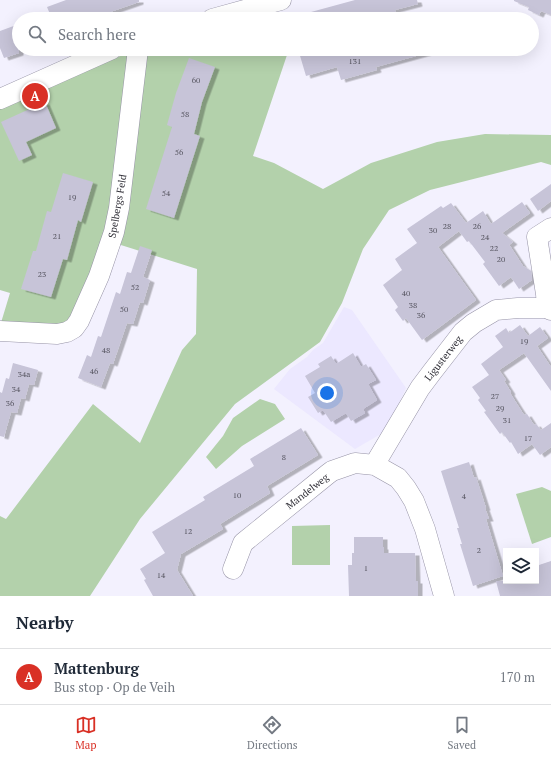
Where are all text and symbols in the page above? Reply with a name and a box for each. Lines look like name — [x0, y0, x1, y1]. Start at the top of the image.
search box — [12, 12, 539, 56]
icon: search — [26, 23, 48, 45]
text: Search here — [58, 24, 136, 44]
house number: 131 — [349, 56, 361, 66]
house number: 60 — [192, 75, 200, 85]
pin: A — [22, 81, 48, 111]
house number: 58 — [181, 109, 189, 119]
house number: 56 — [175, 147, 184, 157]
street label: Spelbergs Feld — [105, 173, 130, 239]
house number: 54 — [162, 188, 171, 198]
house number: 19 — [68, 192, 76, 202]
house number: 28 — [443, 221, 451, 231]
house number: 26 — [473, 221, 482, 231]
house number: 30 — [429, 225, 437, 235]
house number: 21 — [53, 231, 61, 241]
house number: 24 — [481, 232, 490, 242]
house number: 22 — [490, 243, 498, 253]
house number: 20 — [497, 254, 505, 264]
house number: 23 — [38, 269, 46, 279]
house number: 52 — [131, 282, 139, 292]
house number: 40 — [402, 288, 410, 298]
house number: 38 — [409, 300, 417, 310]
house number: 50 — [120, 304, 128, 314]
house number: 36 — [417, 310, 426, 320]
street label: Ligusterweg — [422, 332, 466, 384]
house number: 19 — [520, 336, 528, 346]
house number: 48 — [102, 345, 110, 355]
house number: 46 — [90, 366, 99, 376]
house number: 34a — [18, 369, 30, 379]
your location — [317, 383, 337, 403]
house number: 34 — [12, 384, 21, 394]
house number: 27 — [491, 391, 499, 401]
house number: 36 — [6, 398, 15, 408]
house number: 29 — [496, 403, 504, 413]
house number: 31 — [503, 415, 511, 425]
house number: 17 — [524, 433, 532, 443]
house number: 8 — [282, 452, 286, 462]
street label: Mandelweg — [283, 470, 332, 512]
house number: 10 — [233, 490, 241, 500]
house number: 4 — [462, 491, 467, 501]
house number: 12 — [184, 526, 192, 536]
house number: 2 — [477, 545, 481, 555]
map controls — [503, 548, 539, 584]
button: layers — [503, 548, 539, 584]
house number: 1 — [364, 563, 368, 573]
house number: 14 — [157, 570, 166, 580]
text: Nearby — [16, 611, 74, 634]
text: Mattenburg — [54, 658, 139, 678]
text: A — [24, 668, 34, 686]
text: 170 m — [500, 668, 535, 686]
text: Bus stop · Op de Veih — [54, 678, 175, 696]
tab: Map — [75, 714, 97, 752]
tab: Directions — [247, 714, 298, 752]
tab: Saved — [448, 714, 476, 752]

